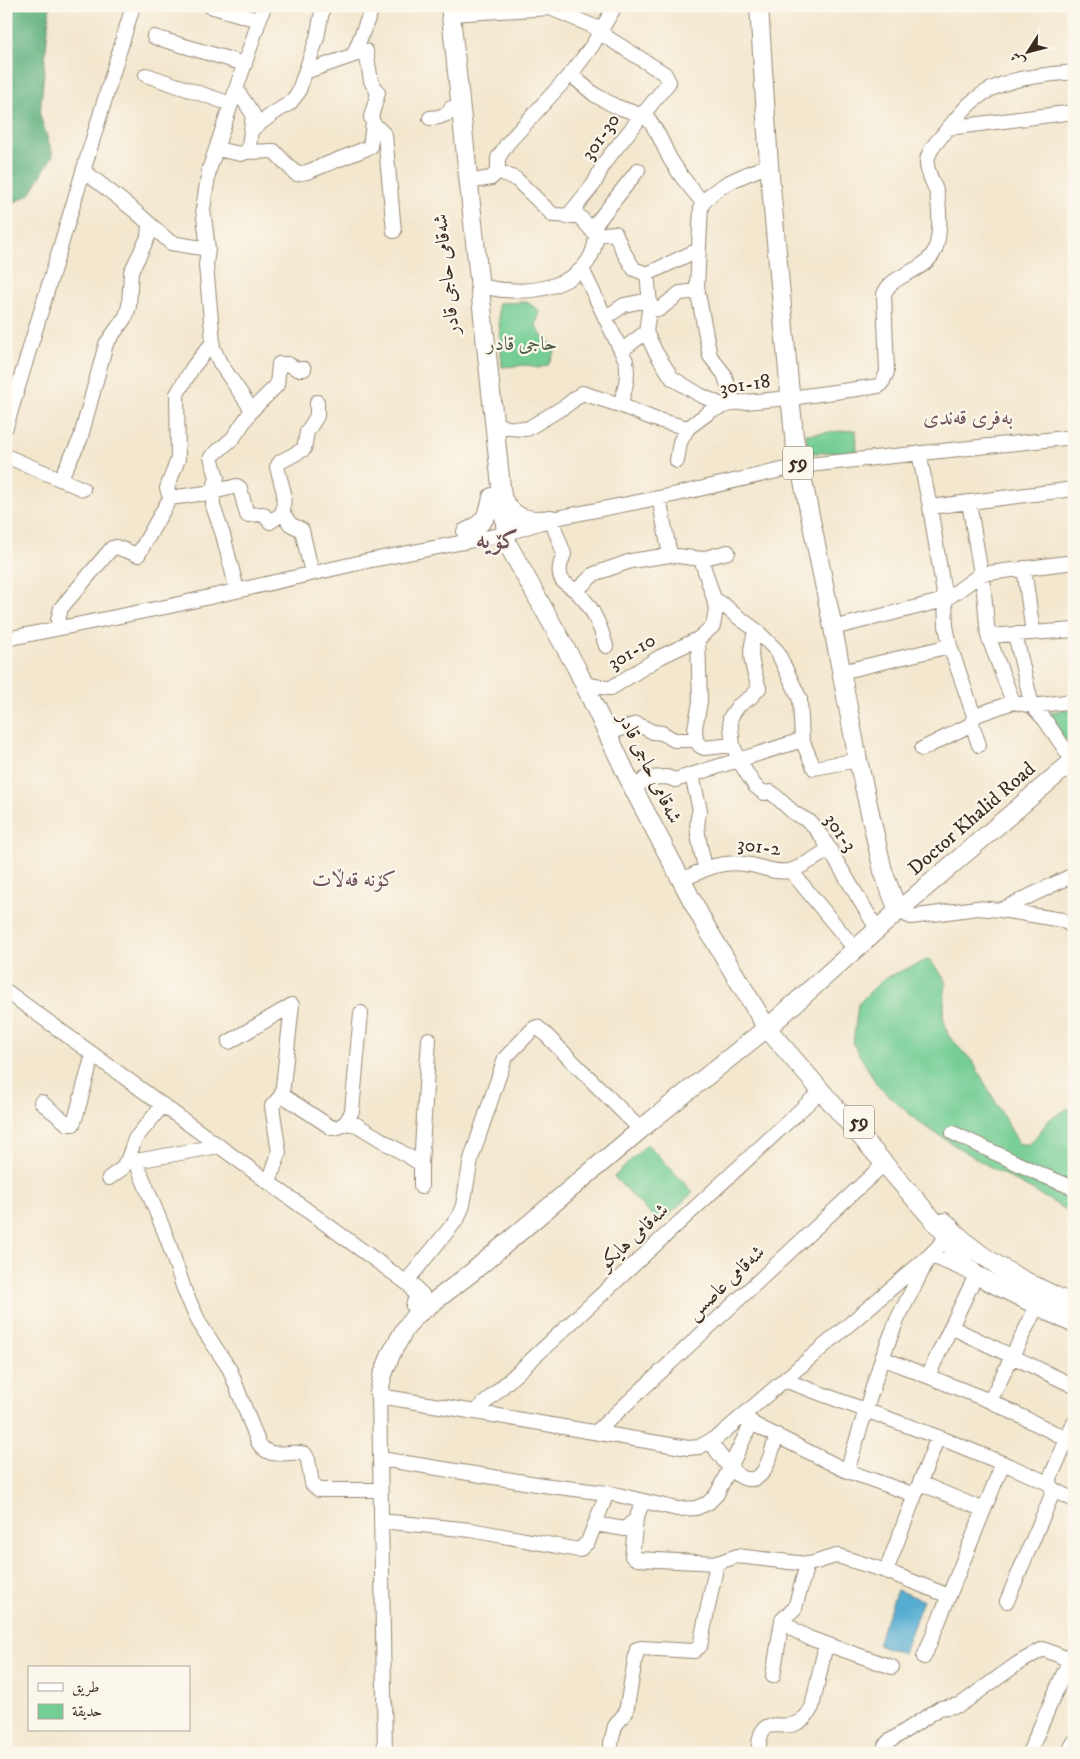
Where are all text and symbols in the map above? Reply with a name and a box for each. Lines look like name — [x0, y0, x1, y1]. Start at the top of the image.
north arrow — [1002, 28, 1052, 78]
text: ش — [1007, 48, 1030, 70]
street label: 301-30 — [576, 109, 626, 165]
street label: شەقامی حاجی قادر — [428, 212, 466, 338]
park label: حاجی قادر — [485, 332, 557, 357]
street label: 301-18 — [718, 369, 772, 401]
district label: بەفری قەندی — [923, 405, 1013, 431]
road number: 59 — [783, 446, 813, 479]
district label: کۆیە — [476, 525, 518, 556]
street label: 301-10 — [603, 628, 661, 676]
street label: شەقامی حاجی قادر — [610, 706, 687, 828]
street label: Doctor Khalid Road — [903, 757, 1041, 881]
street label: 301-3 — [818, 809, 862, 857]
street label: 301-2 — [736, 832, 782, 862]
district label: کۆنە قەڵات — [312, 867, 396, 893]
road number: 59 — [844, 1106, 874, 1138]
street label: شه‌قامی هایكو — [592, 1198, 674, 1277]
street label: شه‌قامی عاصس — [681, 1240, 771, 1326]
legend — [28, 1666, 190, 1732]
text: طريق — [72, 1678, 99, 1697]
text: حديقة — [72, 1702, 102, 1721]

